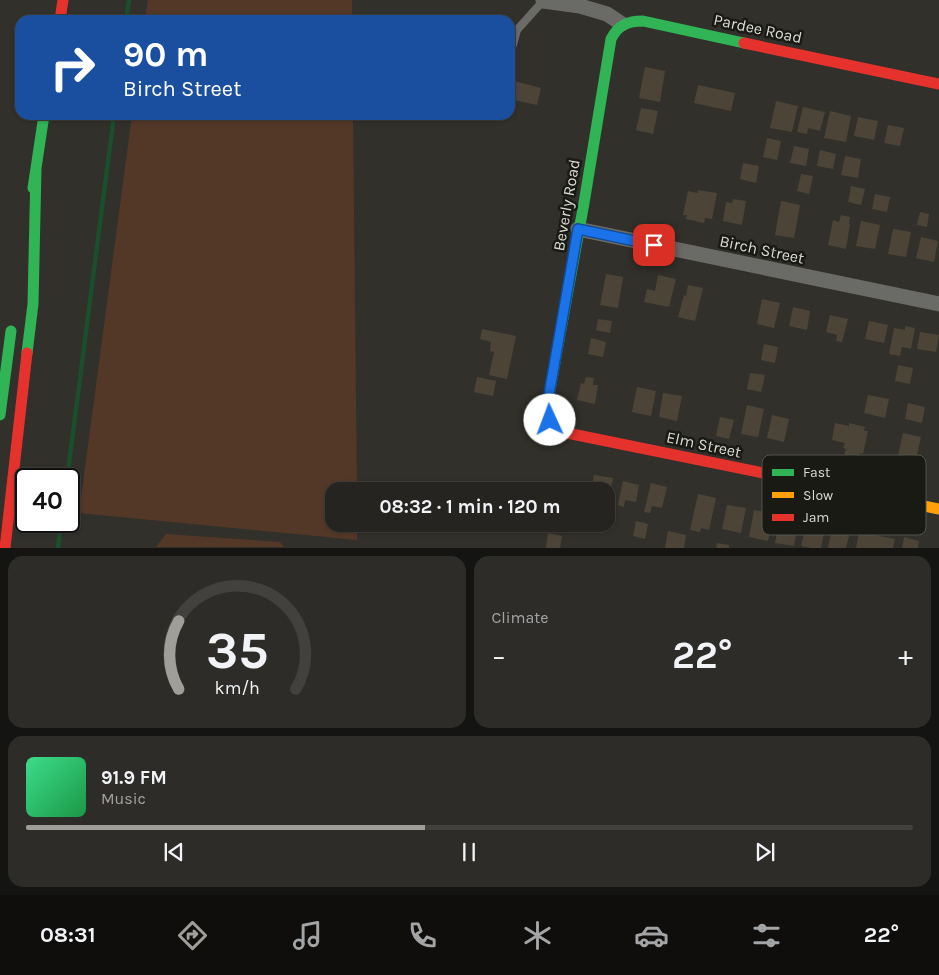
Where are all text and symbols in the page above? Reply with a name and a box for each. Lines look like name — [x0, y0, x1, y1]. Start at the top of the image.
street label: Pardee Road — [712, 10, 804, 47]
text: 90 m — [123, 34, 209, 75]
icon: right — [40, 35, 105, 100]
text: Birch Street — [123, 76, 241, 102]
street label: Beverly Road — [549, 158, 584, 252]
pin — [633, 224, 675, 266]
icon: arrive — [640, 231, 668, 259]
street label: Birch Street — [718, 231, 806, 268]
position arrow — [523, 393, 575, 445]
street label: Elm Street — [665, 427, 743, 462]
legend — [762, 455, 926, 535]
text: Fast — [803, 464, 830, 481]
speed limit sign: 40 — [15, 468, 80, 533]
text: Slow — [803, 487, 833, 504]
text: 08:32 · 1 min · 120 m — [380, 496, 560, 518]
text: Jam — [803, 509, 829, 526]
text: Climate — [492, 608, 549, 627]
text: 35 — [205, 620, 268, 681]
text: 22° — [672, 633, 733, 678]
text: − — [492, 639, 506, 672]
text: + — [898, 639, 913, 672]
text: km/h — [214, 678, 259, 699]
text: 91.9 FM — [101, 767, 167, 789]
text: Music — [101, 789, 146, 808]
icon: previous — [160, 838, 188, 866]
icon: pause — [455, 838, 483, 866]
icon: next — [751, 838, 779, 866]
icon: directions — [175, 918, 210, 953]
icon: music — [290, 918, 325, 953]
icon: phone — [405, 918, 440, 953]
icon: climate — [520, 918, 555, 953]
icon: car — [634, 918, 669, 953]
icon: filters — [749, 918, 784, 953]
text: 08:31 — [40, 922, 95, 948]
text: 22° — [864, 922, 899, 948]

